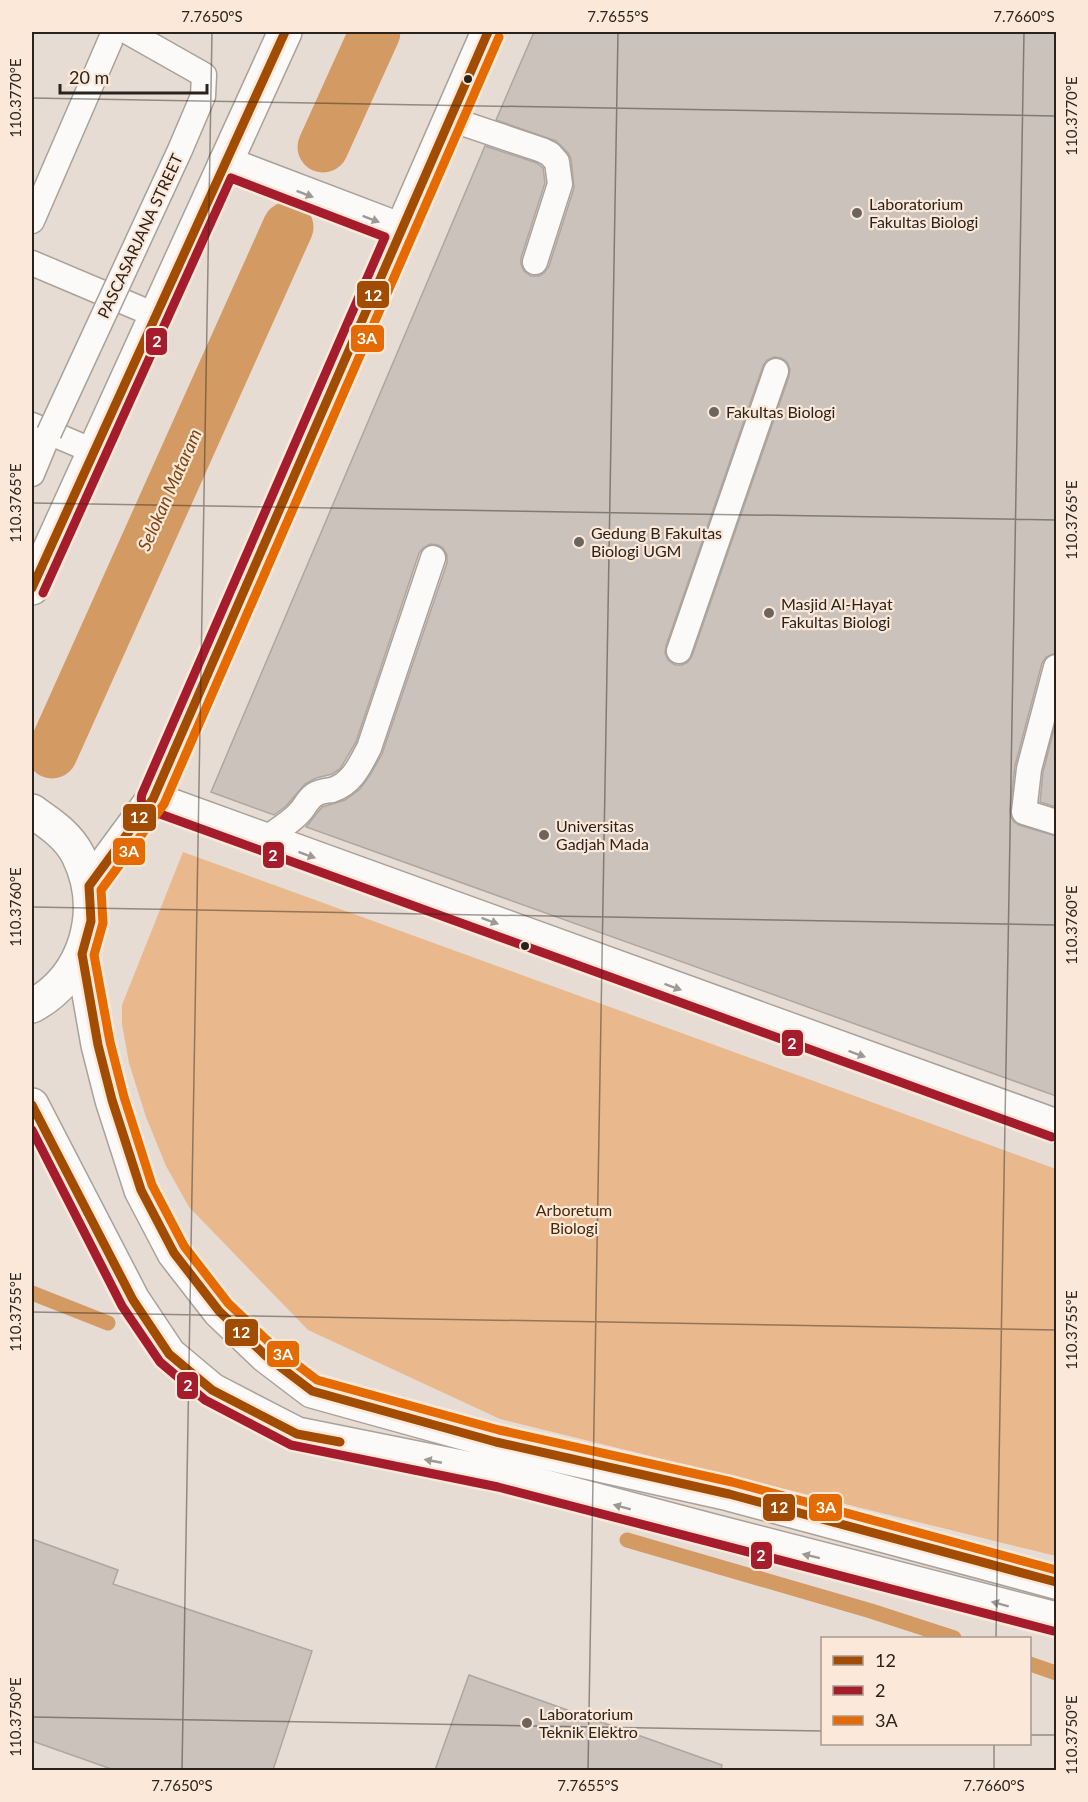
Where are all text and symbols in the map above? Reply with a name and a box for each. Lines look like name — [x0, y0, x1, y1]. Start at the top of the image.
text: 7.7650°S — [181, 7, 243, 25]
text: 7.7655°S — [587, 7, 649, 25]
text: 7.7660°S — [993, 7, 1055, 25]
scale bar — [60, 57, 207, 95]
text: 110.3770°E — [6, 58, 24, 138]
text: 20 m — [69, 66, 109, 88]
unlabelled marker — [462, 73, 474, 85]
text: 110.3770°E — [1062, 76, 1080, 156]
street label: PASCASARJANA STREET — [93, 150, 186, 321]
one-way arrow — [297, 189, 315, 199]
place label: Laboratorium Fakultas Biologi — [869, 194, 978, 231]
marker: Laboratorium Fakultas Biologi — [850, 206, 864, 220]
one-way arrow — [362, 215, 380, 224]
line badge: 12 — [356, 280, 390, 309]
text: 12 — [364, 285, 382, 304]
line badge: 3A — [350, 324, 385, 353]
line badge: 2 — [145, 327, 168, 356]
text: 3A — [357, 328, 378, 347]
text: 2 — [152, 331, 162, 350]
place label: Fakultas Biologi — [726, 402, 835, 421]
marker: Fakultas Biologi — [707, 405, 721, 419]
water label: Selokan Mataram — [132, 425, 206, 554]
text: 110.3765°E — [6, 463, 24, 543]
text: 110.3765°E — [1062, 480, 1080, 560]
place label: Gedung B Fakultas Biologi UGM — [591, 523, 722, 560]
marker: Gedung B Fakultas Biologi UGM — [572, 535, 586, 549]
place label: Masjid Al-Hayat Fakultas Biologi — [781, 594, 893, 631]
marker: Masjid Al-Hayat Fakultas Biologi — [762, 606, 776, 620]
line badge: 12 — [122, 803, 157, 832]
text: 12 — [130, 807, 148, 826]
place label: Universitas Gadjah Mada — [556, 816, 649, 853]
marker: Universitas Gadjah Mada — [537, 828, 551, 842]
line badge: 3A — [112, 837, 146, 866]
text: 3A — [119, 841, 140, 860]
line badge: 2 — [262, 841, 285, 869]
text: 2 — [268, 845, 278, 864]
one-way arrow — [298, 850, 316, 860]
text: 110.3760°E — [6, 867, 24, 947]
text: 110.3760°E — [1062, 885, 1080, 965]
one-way arrow — [481, 916, 499, 926]
unlabelled marker — [519, 940, 531, 952]
one-way arrow — [664, 983, 682, 993]
line badge: 2 — [781, 1029, 804, 1057]
text: 2 — [787, 1033, 797, 1052]
one-way arrow — [848, 1049, 866, 1059]
park label: Arboretum Biologi — [536, 1200, 612, 1237]
text: 110.3755°E — [6, 1272, 24, 1352]
text: 110.3755°E — [1062, 1290, 1080, 1370]
line badge: 12 — [224, 1318, 259, 1347]
text: 12 — [232, 1322, 250, 1341]
line badge: 3A — [266, 1340, 300, 1368]
text: 3A — [273, 1344, 294, 1363]
line badge: 2 — [176, 1371, 199, 1400]
text: 2 — [183, 1375, 193, 1394]
one-way arrow — [423, 1456, 442, 1465]
line badge: 12 — [762, 1493, 796, 1522]
line badge: 3A — [808, 1493, 843, 1522]
text: 12 — [770, 1497, 788, 1516]
text: 3A — [816, 1497, 837, 1516]
one-way arrow — [613, 1502, 631, 1512]
line badge: 2 — [750, 1541, 773, 1570]
text: 2 — [756, 1545, 766, 1564]
one-way arrow — [802, 1551, 820, 1560]
one-way arrow — [991, 1599, 1009, 1608]
legend — [821, 1637, 1031, 1745]
text: 12 — [875, 1649, 896, 1671]
text: 110.3750°E — [6, 1677, 24, 1757]
text: 2 — [875, 1679, 885, 1701]
text: 110.3750°E — [1062, 1695, 1080, 1775]
place label: Laboratorium Teknik Elektro — [539, 1704, 638, 1741]
text: 3A — [875, 1709, 898, 1731]
marker: Laboratorium Teknik Elektro — [520, 1716, 534, 1730]
text: 7.7650°S — [151, 1776, 213, 1794]
text: 7.7655°S — [557, 1776, 619, 1794]
text: 7.7660°S — [963, 1776, 1025, 1794]

